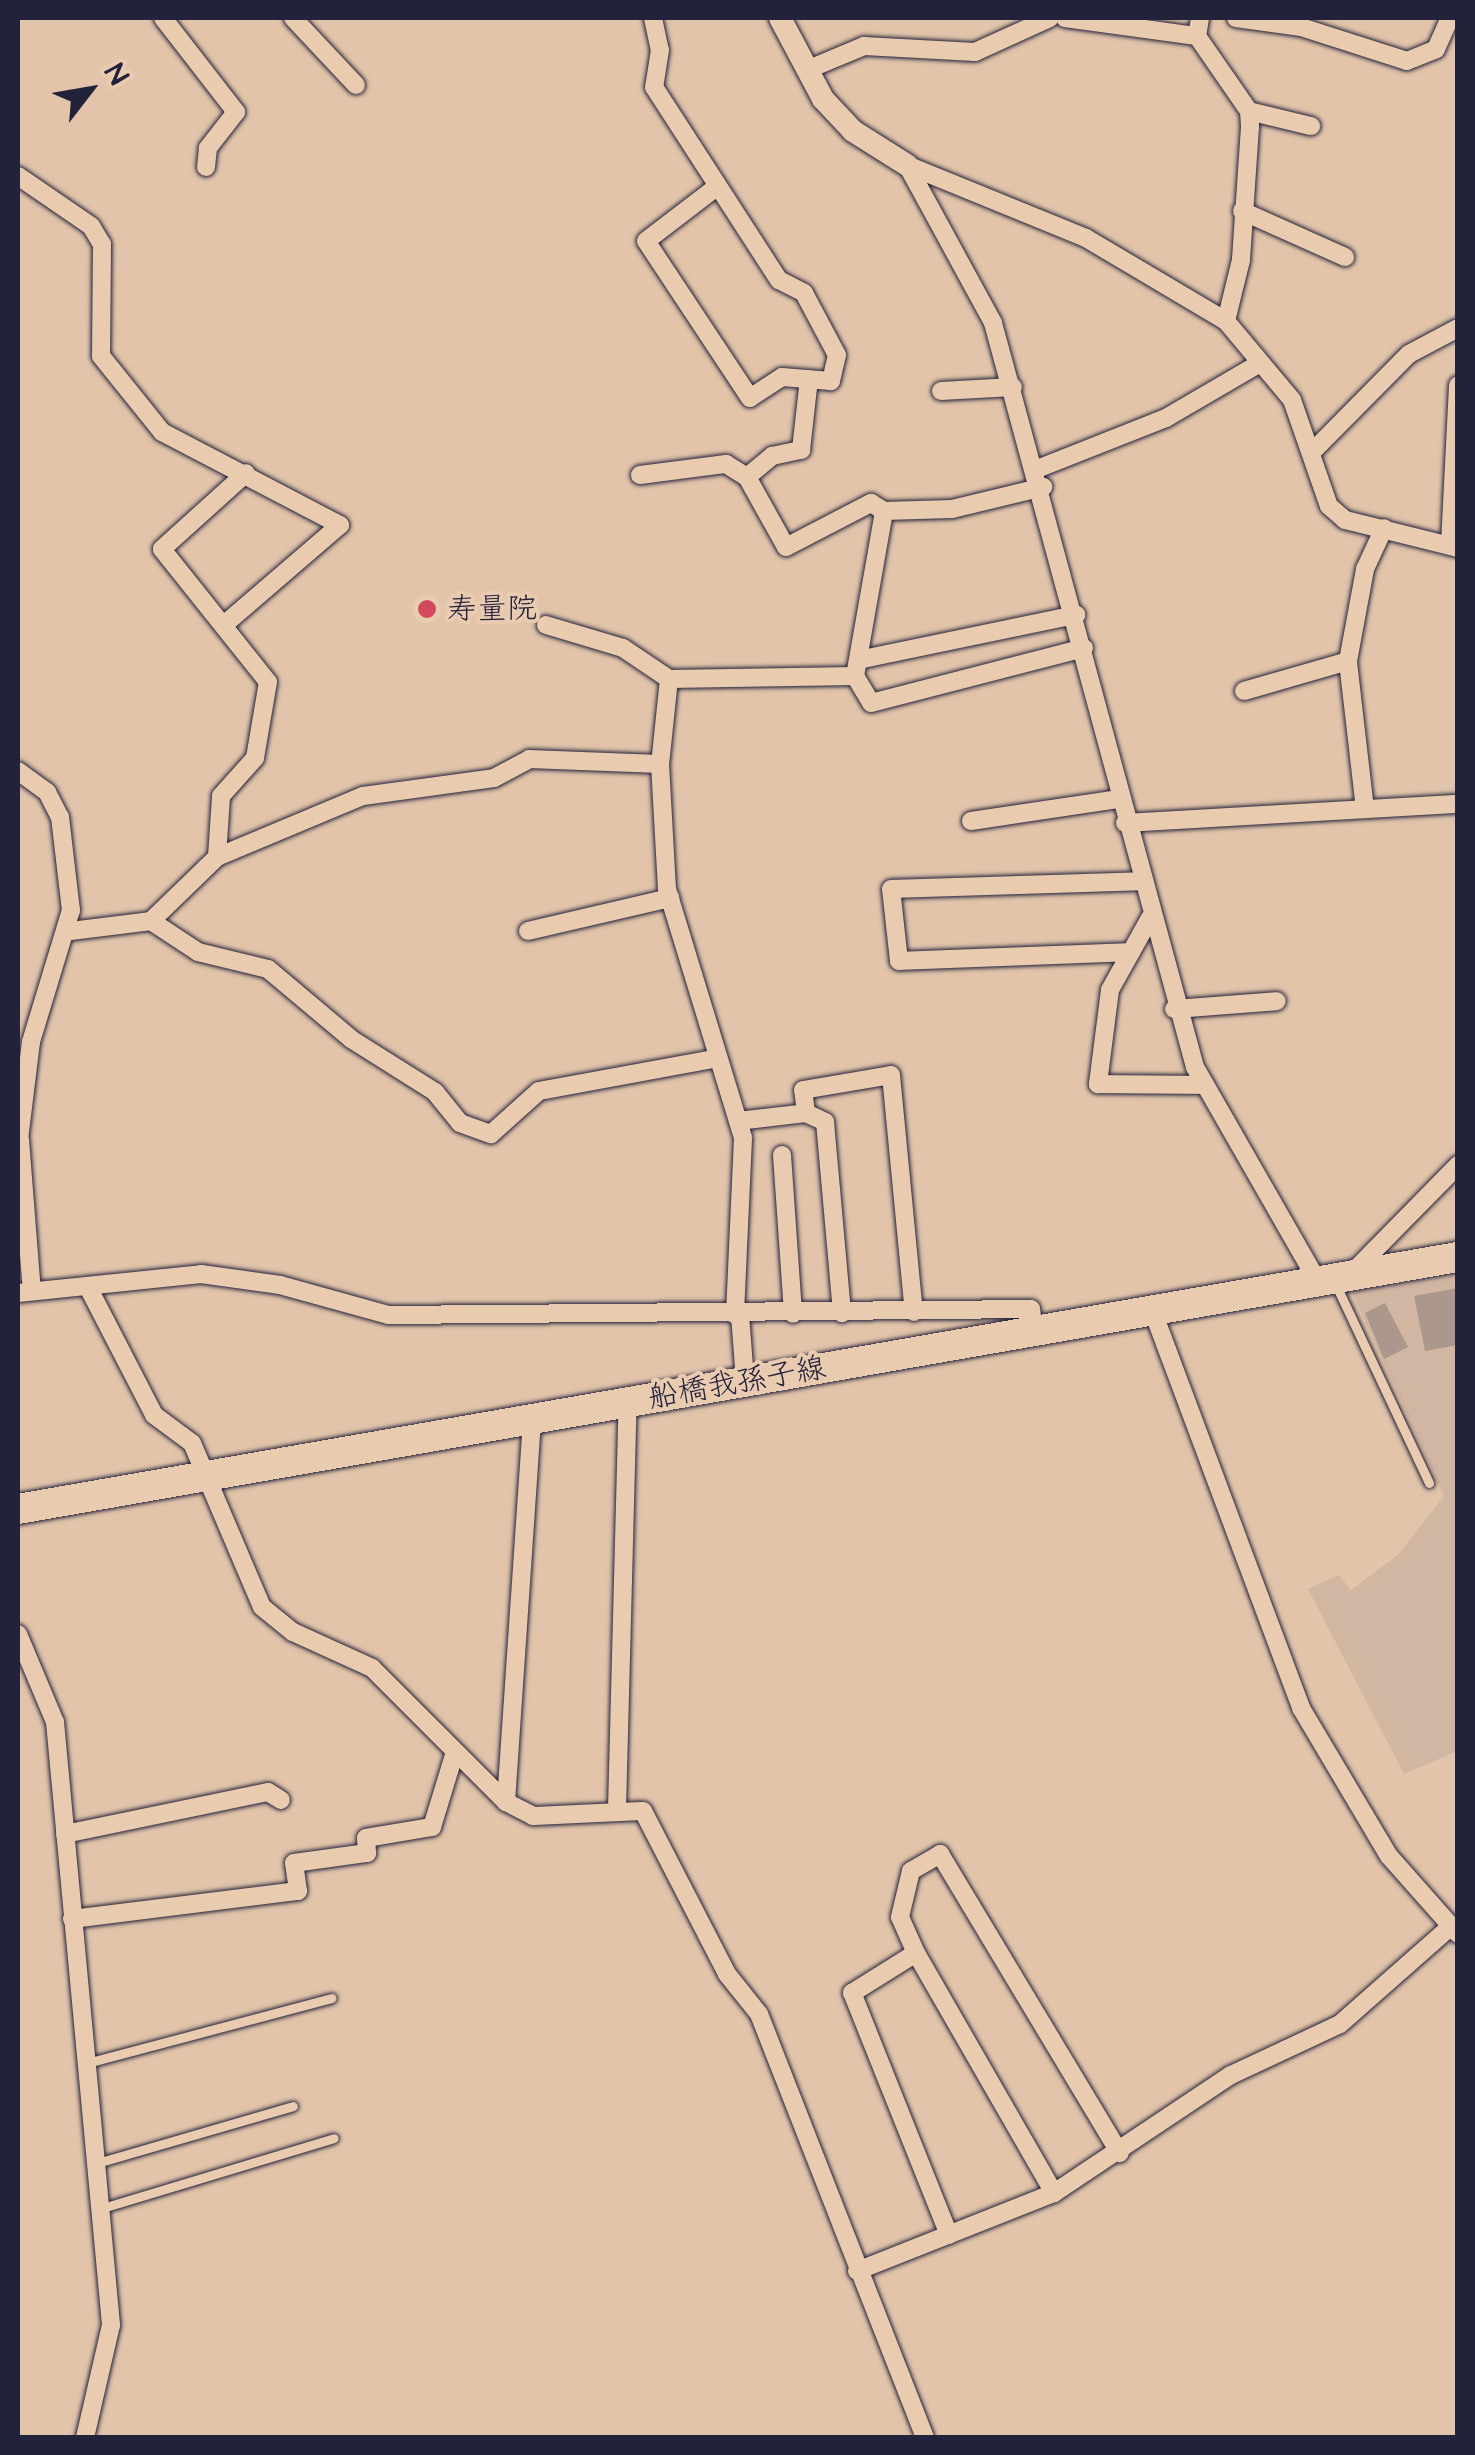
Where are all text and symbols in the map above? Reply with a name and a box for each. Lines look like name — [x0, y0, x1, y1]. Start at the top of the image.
north arrow — [40, 40, 140, 140]
text: N — [95, 57, 137, 92]
place label: 寿量院 — [447, 591, 537, 627]
marker: 寿量院 — [416, 598, 438, 620]
street label: 船橋我孫子線 — [645, 1350, 829, 1416]

